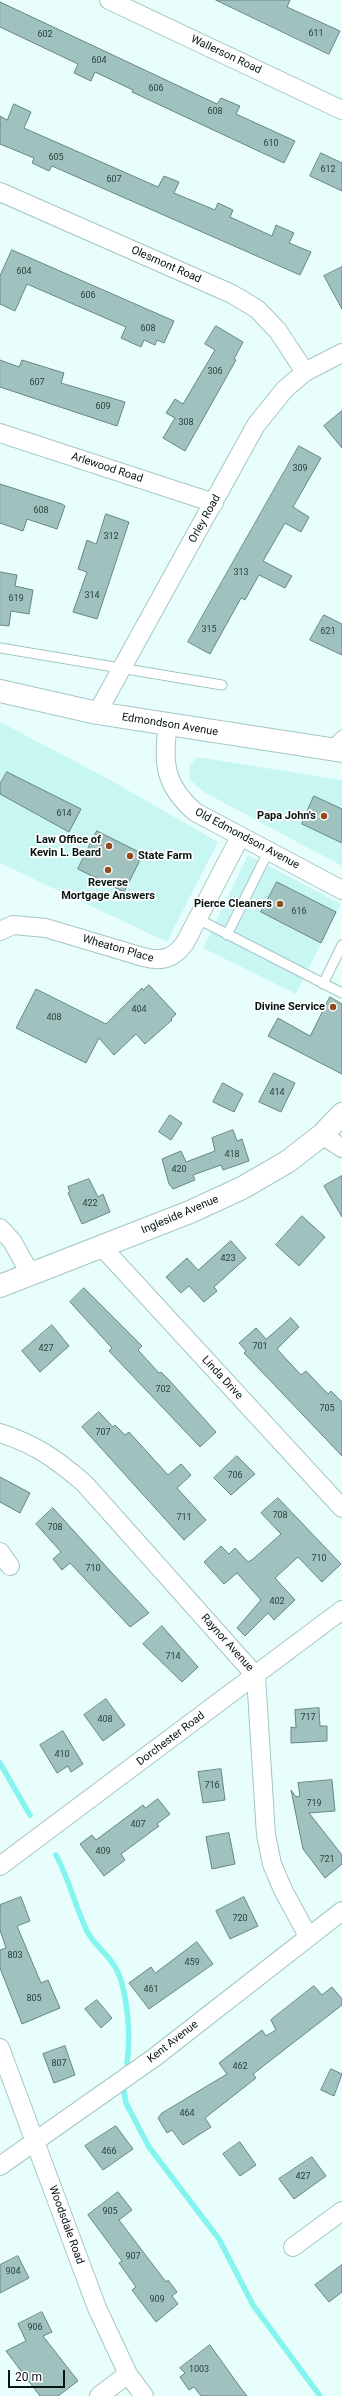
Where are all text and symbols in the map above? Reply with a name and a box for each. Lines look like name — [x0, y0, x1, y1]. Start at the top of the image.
house number: 611 — [308, 29, 324, 39]
house number: 602 — [37, 30, 53, 40]
street label: Wallerson Road — [189, 33, 263, 77]
house number: 604 — [91, 56, 107, 66]
house number: 606 — [148, 84, 164, 94]
house number: 608 — [207, 107, 223, 117]
house number: 610 — [263, 139, 279, 149]
house number: 605 — [48, 153, 64, 163]
house number: 612 — [320, 165, 336, 175]
house number: 607 — [106, 175, 122, 185]
street label: Olesmont Road — [129, 244, 203, 286]
house number: 604 — [16, 267, 32, 277]
house number: 606 — [80, 291, 96, 301]
house number: 608 — [140, 324, 156, 334]
house number: 306 — [207, 367, 223, 377]
house number: 607 — [29, 378, 45, 388]
house number: 609 — [95, 402, 111, 412]
house number: 308 — [178, 418, 194, 428]
street label: Arlewood Road — [70, 450, 144, 486]
house number: 309 — [292, 464, 308, 474]
street label: Orley Road — [186, 493, 224, 545]
house number: 608 — [33, 506, 49, 516]
house number: 312 — [103, 532, 119, 542]
house number: 313 — [233, 568, 249, 578]
house number: 314 — [84, 591, 100, 601]
house number: 619 — [8, 594, 24, 604]
house number: 315 — [201, 625, 217, 635]
house number: 621 — [320, 627, 336, 637]
street label: Edmondson Avenue — [121, 711, 219, 739]
street label: Old Edmondson Avenue — [192, 806, 302, 872]
house number: 614 — [56, 809, 72, 819]
place label: Papa John's — [257, 809, 316, 823]
marker: Papa John's — [319, 811, 329, 821]
place label: Law Office of Kevin L. Beard — [30, 833, 101, 859]
marker: Law Office of Kevin L. Beard — [104, 841, 114, 851]
place label: State Farm — [138, 849, 192, 863]
marker: State Farm — [125, 851, 135, 861]
marker: Reverse Mortgage Answers — [103, 865, 113, 875]
place label: Reverse Mortgage Answers — [61, 876, 155, 902]
place label: Pierce Cleaners — [194, 897, 272, 911]
marker: Pierce Cleaners — [275, 899, 285, 909]
house number: 616 — [291, 907, 307, 917]
street label: Wheaton Place — [81, 933, 155, 965]
place label: Divine Service — [255, 1000, 325, 1014]
marker: Divine Service — [328, 1002, 338, 1012]
house number: 404 — [131, 1005, 147, 1015]
house number: 408 — [46, 1013, 62, 1023]
house number: 414 — [269, 1088, 285, 1098]
house number: 418 — [224, 1150, 240, 1160]
house number: 420 — [171, 1165, 187, 1175]
street label: Ingleside Avenue — [139, 1193, 221, 1237]
house number: 422 — [82, 1199, 98, 1209]
house number: 423 — [220, 1254, 236, 1264]
house number: 701 — [252, 1342, 268, 1352]
house number: 427 — [38, 1344, 54, 1354]
street label: Linda Drive — [199, 1354, 245, 1402]
house number: 702 — [155, 1385, 171, 1395]
house number: 705 — [319, 1404, 335, 1414]
house number: 707 — [95, 1428, 111, 1438]
house number: 706 — [227, 1471, 243, 1481]
house number: 708 — [272, 1511, 288, 1521]
house number: 711 — [176, 1513, 192, 1523]
house number: 708 — [47, 1523, 63, 1533]
house number: 710 — [311, 1554, 327, 1564]
house number: 710 — [85, 1564, 101, 1574]
house number: 402 — [269, 1597, 285, 1607]
street label: Raynor Avenue — [198, 1612, 256, 1674]
house number: 714 — [165, 1652, 181, 1662]
street label: Dorchester Road — [134, 1709, 208, 1769]
house number: 717 — [300, 1713, 316, 1723]
house number: 408 — [97, 1715, 113, 1725]
house number: 410 — [54, 1750, 70, 1760]
house number: 716 — [204, 1781, 220, 1791]
house number: 719 — [306, 1799, 322, 1809]
house number: 407 — [130, 1820, 146, 1830]
house number: 409 — [95, 1847, 111, 1857]
house number: 721 — [319, 1855, 335, 1865]
house number: 720 — [232, 1914, 248, 1924]
house number: 803 — [7, 1951, 23, 1961]
house number: 459 — [184, 1958, 200, 1968]
house number: 461 — [143, 1985, 159, 1995]
house number: 805 — [26, 1994, 42, 2004]
street label: Kent Avenue — [145, 2018, 201, 2066]
house number: 807 — [51, 2059, 67, 2069]
house number: 462 — [232, 2062, 248, 2072]
house number: 464 — [179, 2109, 195, 2119]
house number: 466 — [101, 2147, 117, 2157]
house number: 427 — [295, 2172, 311, 2182]
street label: Woodsdale Road — [46, 2184, 86, 2266]
house number: 905 — [102, 2207, 118, 2217]
house number: 907 — [125, 2252, 141, 2262]
house number: 904 — [5, 2267, 21, 2277]
house number: 909 — [149, 2295, 165, 2305]
house number: 906 — [27, 2323, 43, 2333]
scale bar — [10, 2362, 67, 2388]
house number: 1003 — [189, 2365, 209, 2375]
text: 20 m — [15, 2370, 42, 2384]

